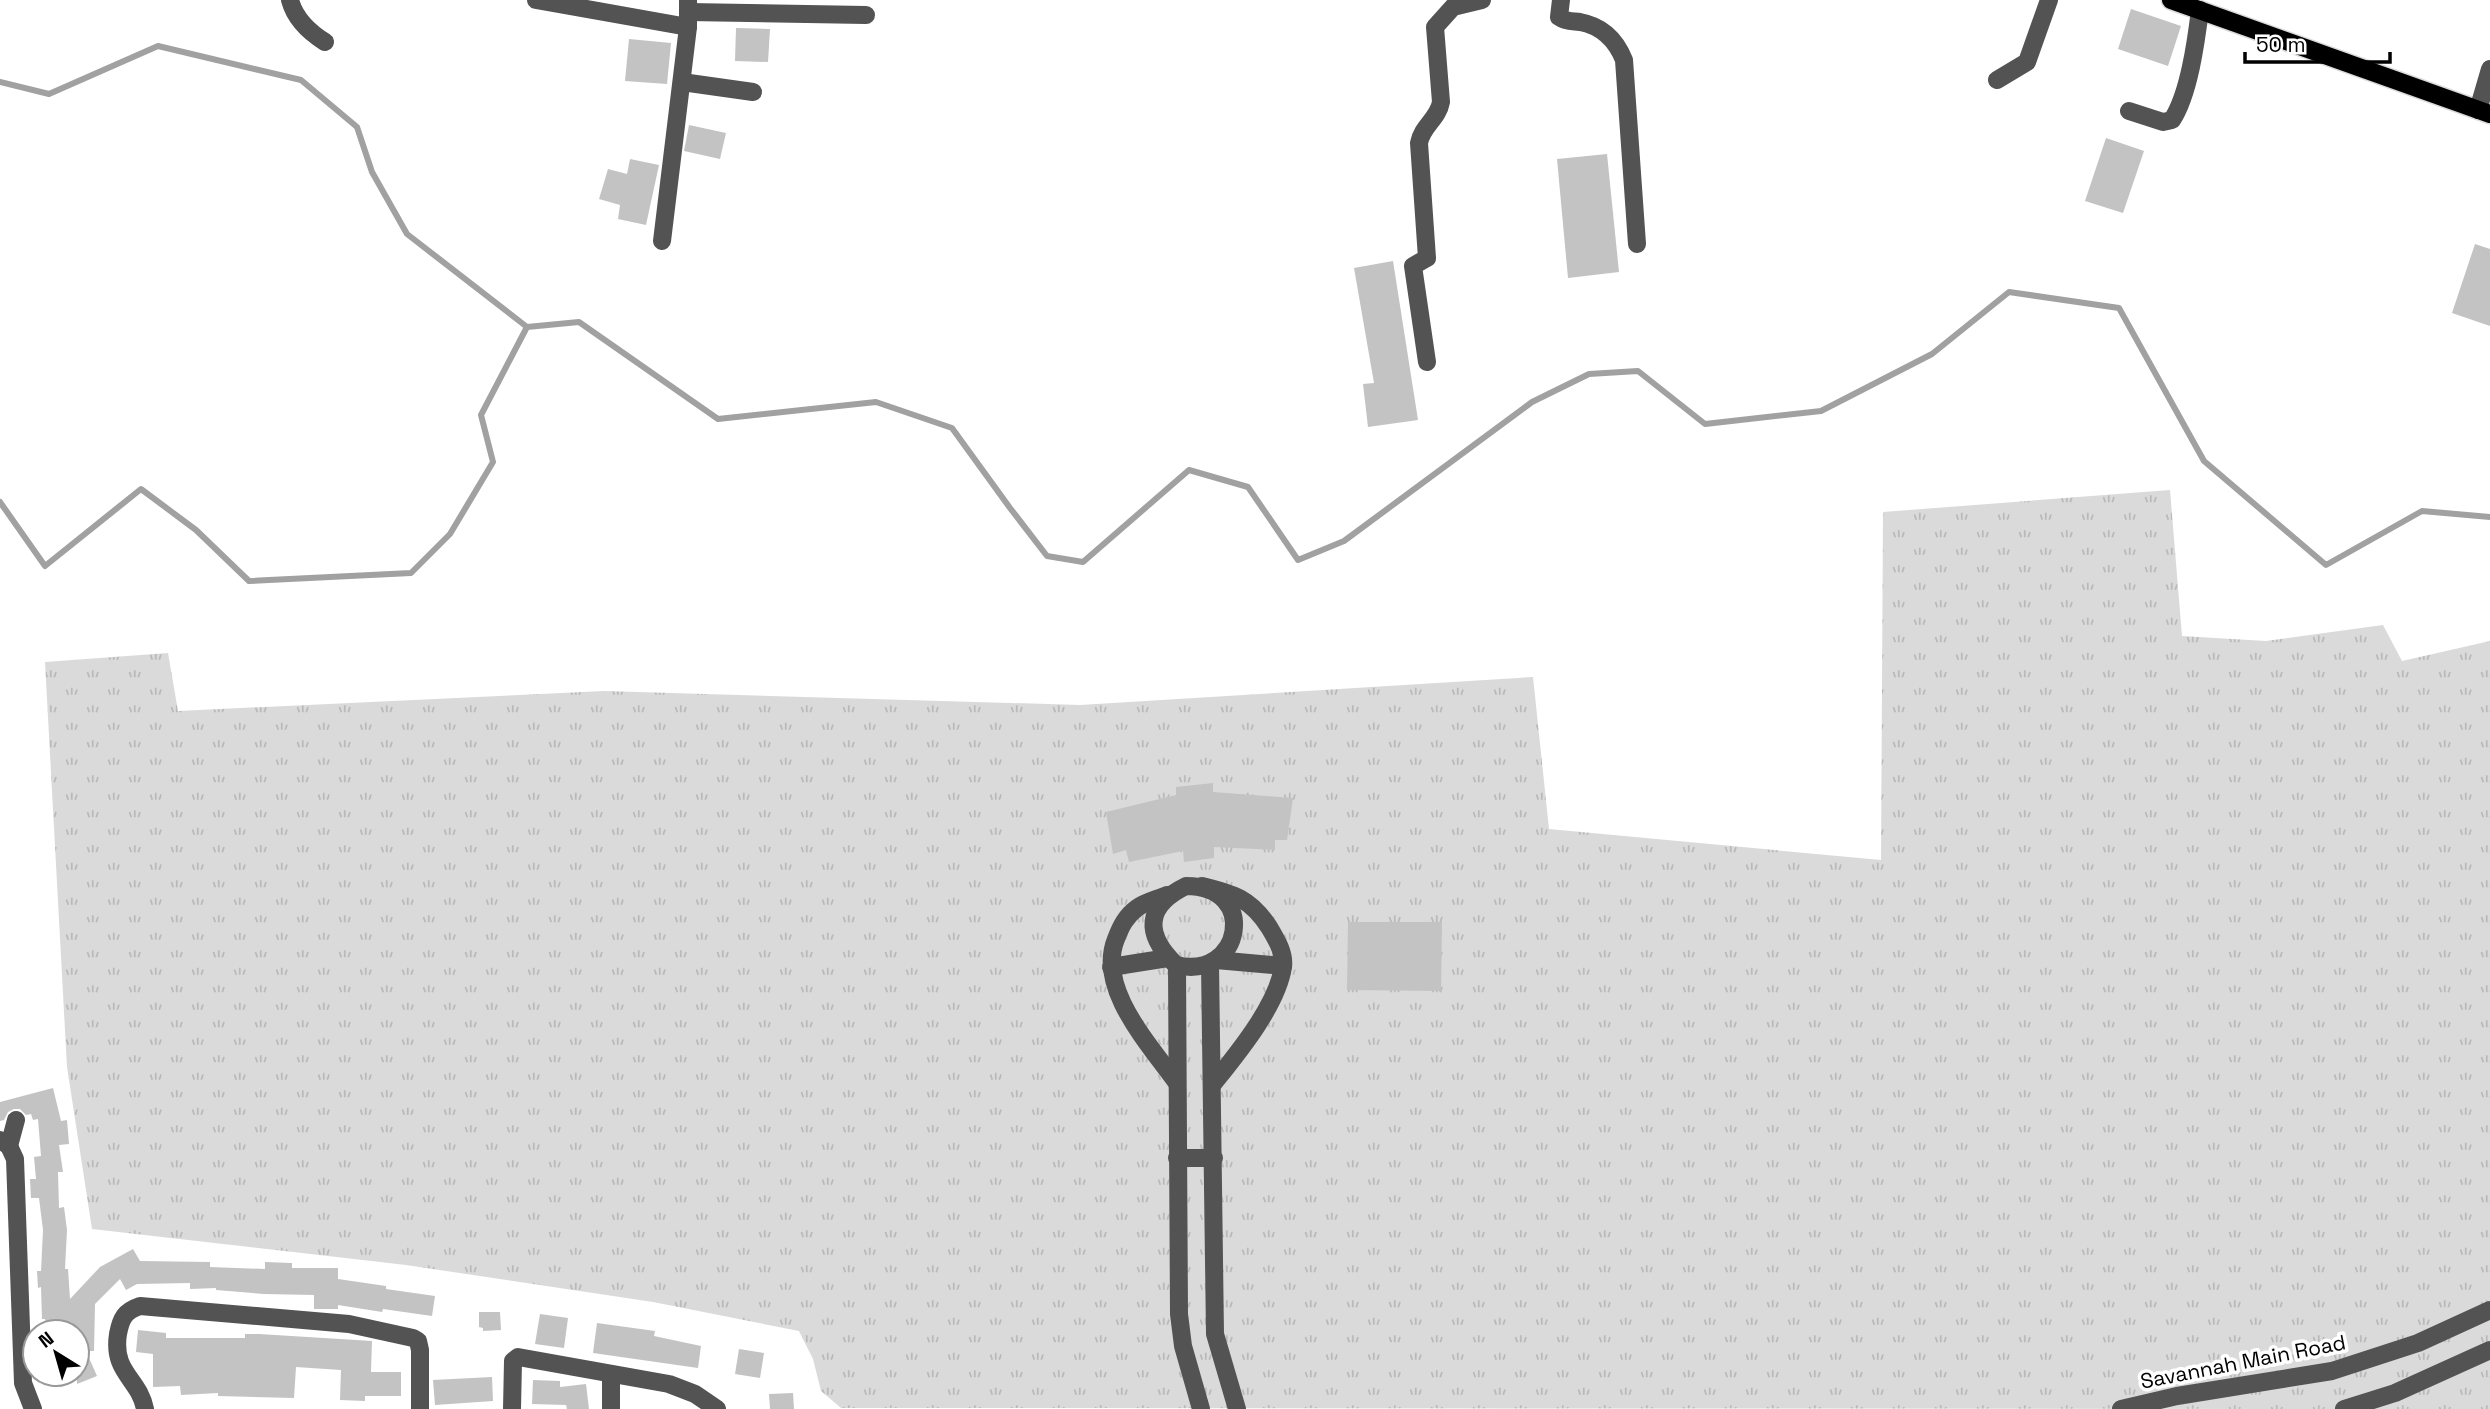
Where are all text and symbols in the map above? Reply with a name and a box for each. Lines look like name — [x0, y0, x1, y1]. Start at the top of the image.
scale bar — [2245, 21, 2390, 65]
text: 50 m — [2256, 31, 2306, 58]
north arrow — [21, 1318, 91, 1388]
text: N — [33, 1326, 59, 1354]
street label: Savannah Main Road — [2138, 1328, 2348, 1395]

